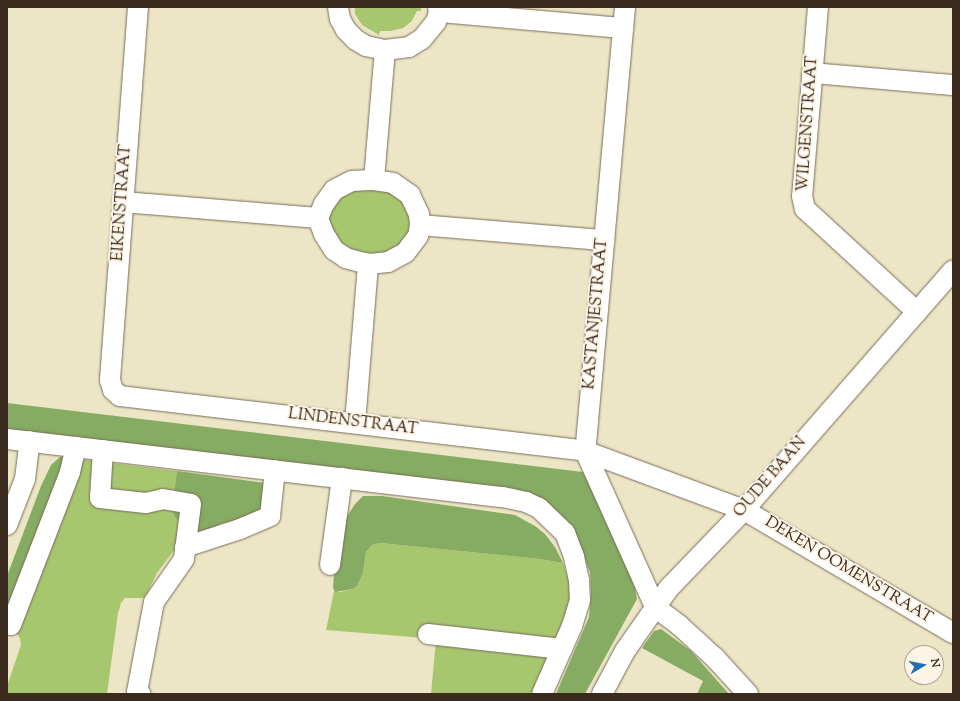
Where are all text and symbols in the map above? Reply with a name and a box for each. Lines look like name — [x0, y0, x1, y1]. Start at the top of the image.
street label: WILGENSTRAAT — [795, 55, 823, 193]
street label: EIKENSTRAAT — [109, 144, 137, 262]
street label: KASTANJESTRAAT — [581, 238, 613, 390]
street label: LINDENSTRAAT — [287, 405, 419, 441]
street label: OUDE BAAN — [731, 434, 811, 522]
street label: DEKEN OOMENSTRAAT — [761, 513, 935, 629]
north arrow — [904, 645, 944, 685]
text: N — [926, 657, 943, 669]

